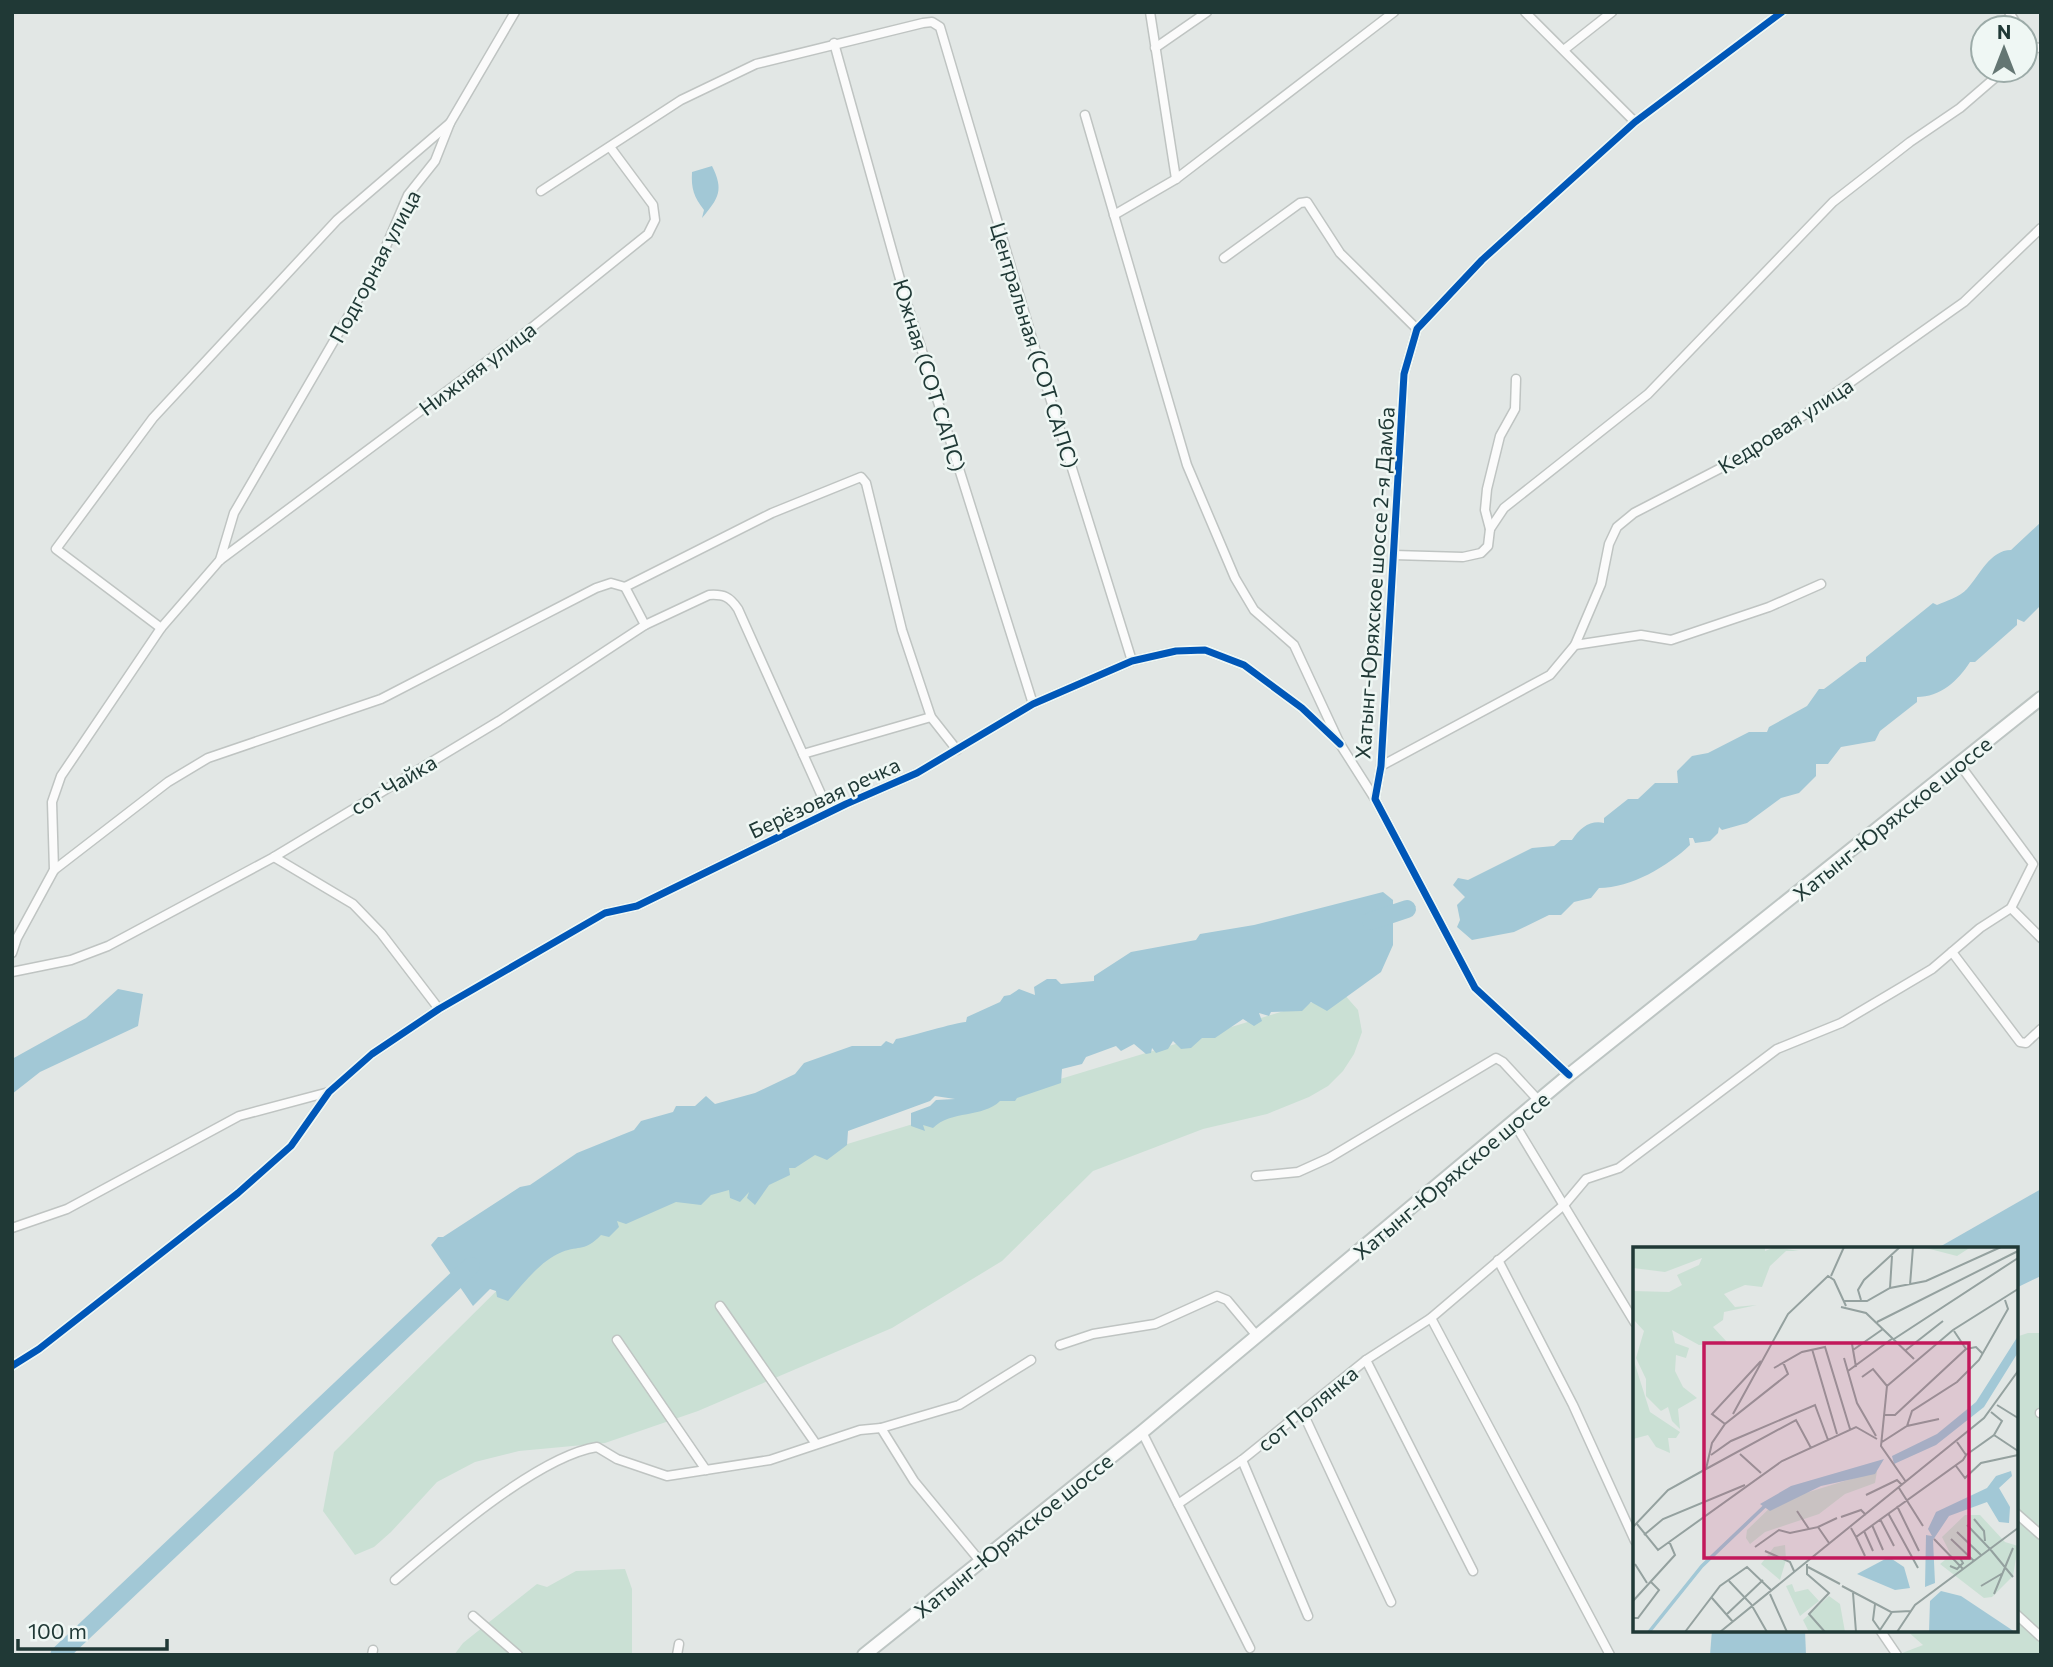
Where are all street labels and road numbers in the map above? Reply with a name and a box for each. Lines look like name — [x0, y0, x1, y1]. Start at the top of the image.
street label: Подгорная улица — [323, 185, 425, 347]
street label: Центральная (СОТ САПС) — [986, 219, 1084, 471]
street label: Южная (СОТ САПС) — [889, 276, 971, 474]
street label: Нижняя улица — [414, 316, 540, 420]
street label: Кедровая улица — [1713, 372, 1857, 478]
street label: Хатынг-Юряхское шоссе 2-я Дамба — [1349, 406, 1399, 760]
street label: Хатынг-Юряхское шоссе — [1788, 730, 1996, 906]
street label: сот Чайка — [345, 749, 441, 819]
street label: Берёзовая речка — [744, 751, 904, 843]
street label: Хатынг-Юряхское шоссе — [1348, 1086, 1554, 1264]
street label: сот Полянка — [1252, 1360, 1362, 1456]
street label: Хатынг-Юряхское шоссе — [909, 1447, 1117, 1623]

